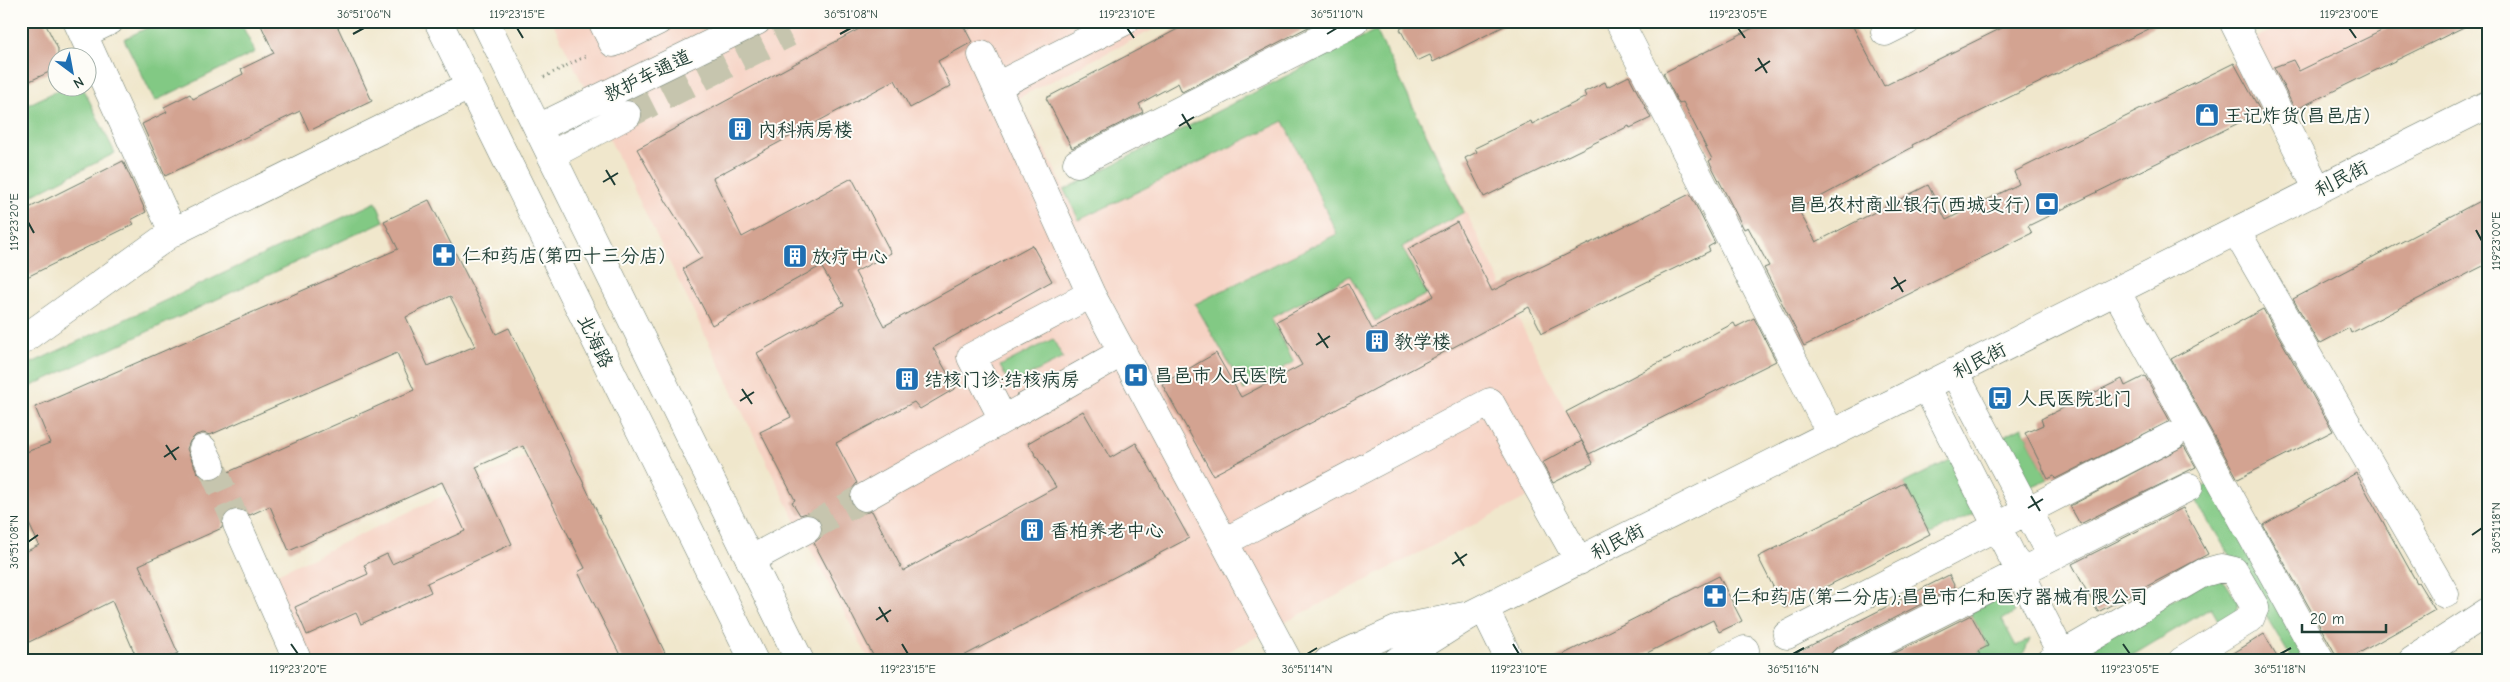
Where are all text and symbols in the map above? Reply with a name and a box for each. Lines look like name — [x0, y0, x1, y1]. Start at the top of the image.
text: 36°51'06"N — [337, 7, 391, 21]
text: 119°23'15"E — [489, 7, 545, 21]
text: 36°51'08"N — [824, 7, 878, 21]
text: 119°23'10"E — [1099, 7, 1155, 21]
text: 36°51'10"N — [1311, 7, 1363, 21]
text: 119°23'05"E — [1709, 7, 1767, 21]
text: 119°23'00"E — [2320, 7, 2378, 21]
street label: 救护车通道 — [600, 45, 695, 107]
north arrow — [48, 48, 98, 98]
text: N — [70, 73, 87, 92]
shop icon: 王记炸货(昌邑店) — [2194, 102, 2220, 128]
place label: 王记炸货(昌邑店) — [2224, 105, 2370, 127]
building icon: 内科病房楼 — [727, 116, 753, 142]
place label: 内科病房楼 — [758, 119, 853, 141]
street label: 利民街 — [2311, 156, 2372, 202]
bank icon: 昌邑农村商业银行(西城支行) — [2034, 191, 2060, 217]
text: 119°23'20"E — [7, 193, 21, 251]
place label: 昌邑农村商业银行(西城支行) — [1789, 194, 2030, 216]
text: 119°23'00"E — [2489, 212, 2503, 270]
pharmacy icon: 仁和药店(第四十三分店) — [431, 242, 457, 268]
building icon: 放疗中心 — [782, 243, 808, 269]
place label: 仁和药店(第四十三分店) — [462, 245, 665, 267]
place label: 放疗中心 — [812, 246, 888, 268]
street label: 北海路 — [573, 311, 617, 372]
building icon: 教学楼 — [1364, 328, 1390, 354]
place label: 教学楼 — [1394, 331, 1451, 353]
street label: 利民街 — [1949, 338, 2010, 384]
hospital icon: 昌邑市人民医院 — [1123, 362, 1149, 388]
place label: 昌邑市人民医院 — [1154, 365, 1287, 387]
building icon: 结核门诊;结核病房 — [894, 366, 920, 392]
place label: 结核门诊;结核病房 — [924, 369, 1080, 391]
bus stop icon: 人民医院北门 — [1987, 385, 2013, 411]
place label: 人民医院北门 — [2018, 388, 2132, 410]
text: 36°51'18"N — [2489, 502, 2503, 554]
text: 36°51'08"N — [7, 515, 21, 569]
building icon: 香柏养老中心 — [1019, 517, 1045, 543]
street label: 利民街 — [1587, 519, 1648, 565]
place label: 香柏养老中心 — [1050, 520, 1164, 542]
pharmacy icon: 仁和药店(第二分店);昌邑市仁和医疗器械有限公司 — [1702, 583, 1728, 609]
place label: 仁和药店(第二分店);昌邑市仁和医疗器械有限公司 — [1732, 586, 2148, 608]
scale bar — [2302, 602, 2386, 634]
text: 20 m — [2310, 610, 2344, 628]
text: 119°23'20"E — [269, 662, 327, 676]
text: 119°23'15"E — [880, 662, 936, 676]
text: 36°51'14"N — [1282, 662, 1332, 676]
text: 119°23'10"E — [1491, 662, 1547, 676]
text: 36°51'16"N — [1767, 662, 1819, 676]
text: 119°23'05"E — [2101, 662, 2159, 676]
text: 36°51'18"N — [2254, 662, 2306, 676]

